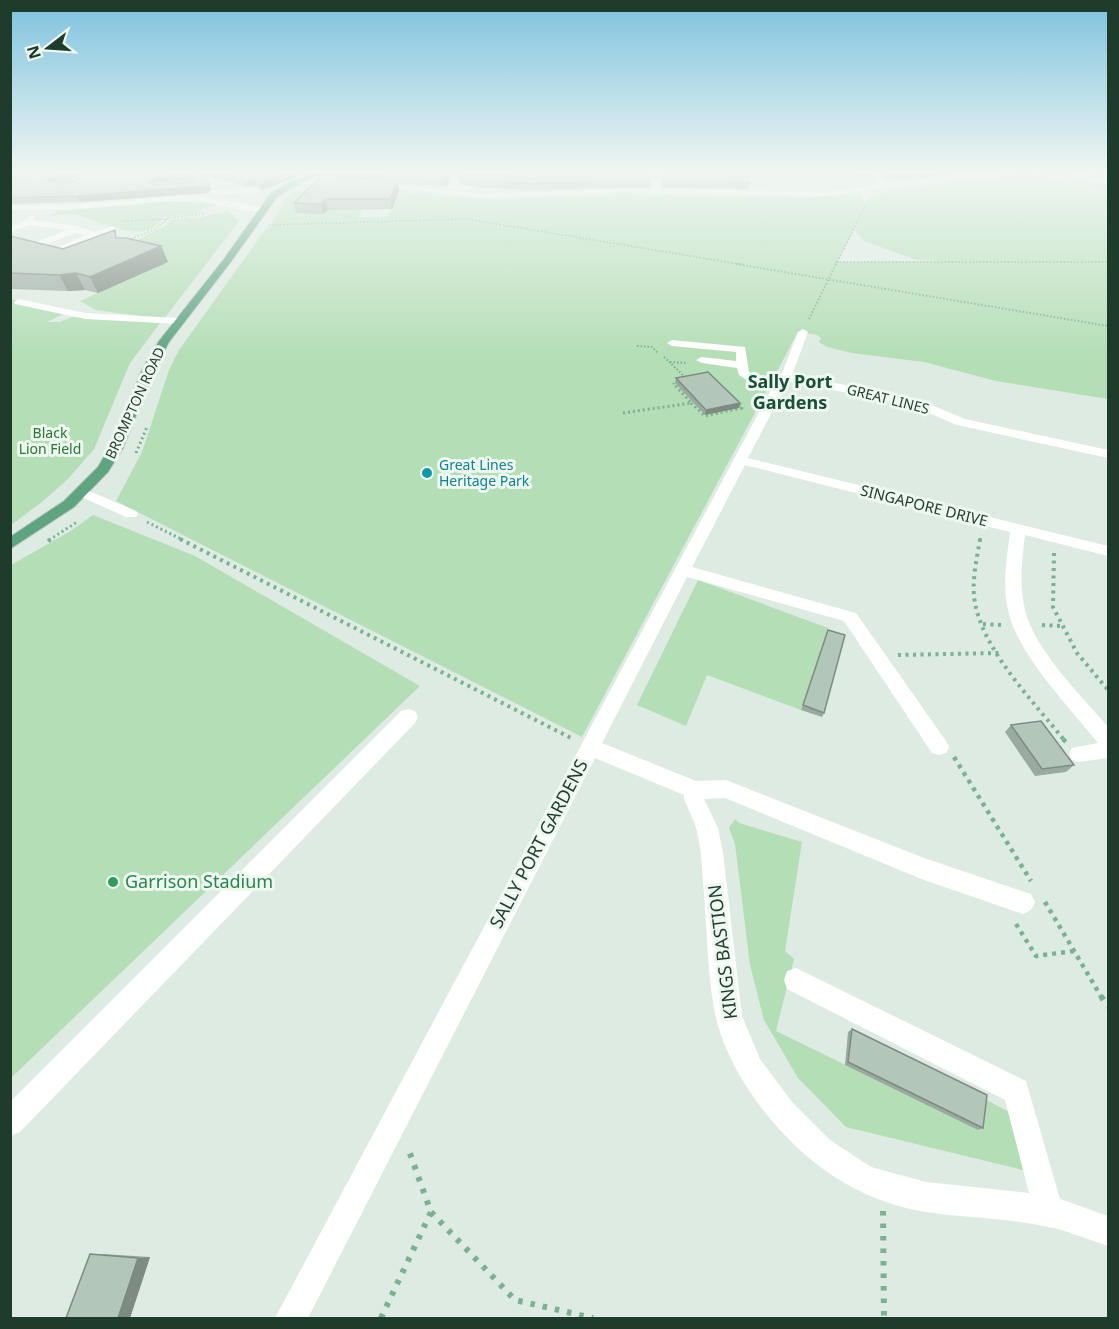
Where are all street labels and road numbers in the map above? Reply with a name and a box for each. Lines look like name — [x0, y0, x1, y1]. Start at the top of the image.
street label: BROMPTON ROAD — [100, 344, 169, 462]
street label: GREAT LINES — [845, 379, 932, 418]
street label: SINGAPORE DRIVE — [859, 480, 990, 530]
street label: SALLY PORT GARDENS — [483, 755, 593, 932]
street label: KINGS BASTION — [702, 883, 742, 1021]

